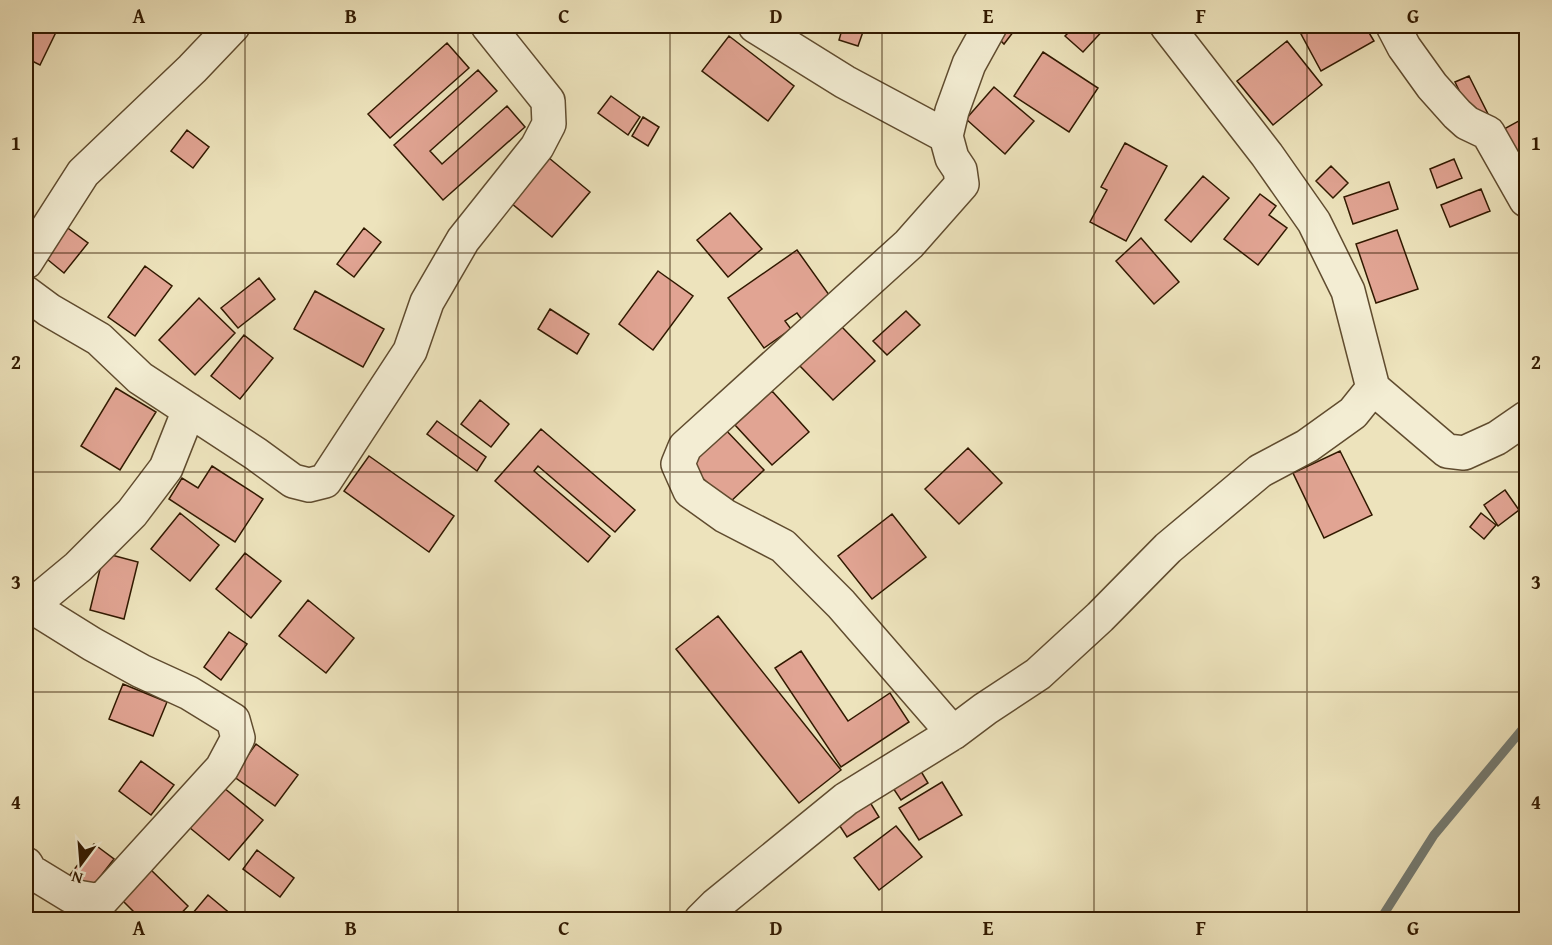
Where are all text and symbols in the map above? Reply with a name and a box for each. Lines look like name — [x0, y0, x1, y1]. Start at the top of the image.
text: A — [133, 1, 146, 30]
text: B — [345, 1, 357, 30]
text: C — [558, 1, 570, 30]
text: D — [769, 1, 783, 30]
text: E — [983, 1, 994, 30]
text: F — [1196, 1, 1206, 30]
text: G — [1407, 1, 1419, 30]
text: 1 — [11, 128, 21, 157]
text: 1 — [1531, 128, 1541, 157]
text: 2 — [11, 347, 21, 376]
text: 2 — [1531, 347, 1541, 376]
text: 3 — [11, 567, 21, 596]
text: 3 — [1531, 567, 1541, 596]
text: 4 — [11, 787, 21, 816]
text: 4 — [1531, 787, 1541, 816]
north arrow — [51, 834, 111, 894]
text: N — [68, 865, 85, 891]
text: A — [133, 913, 146, 942]
text: B — [345, 913, 357, 942]
text: C — [558, 913, 570, 942]
text: D — [769, 913, 783, 942]
text: E — [983, 913, 994, 942]
text: F — [1196, 913, 1206, 942]
text: G — [1407, 913, 1419, 942]

